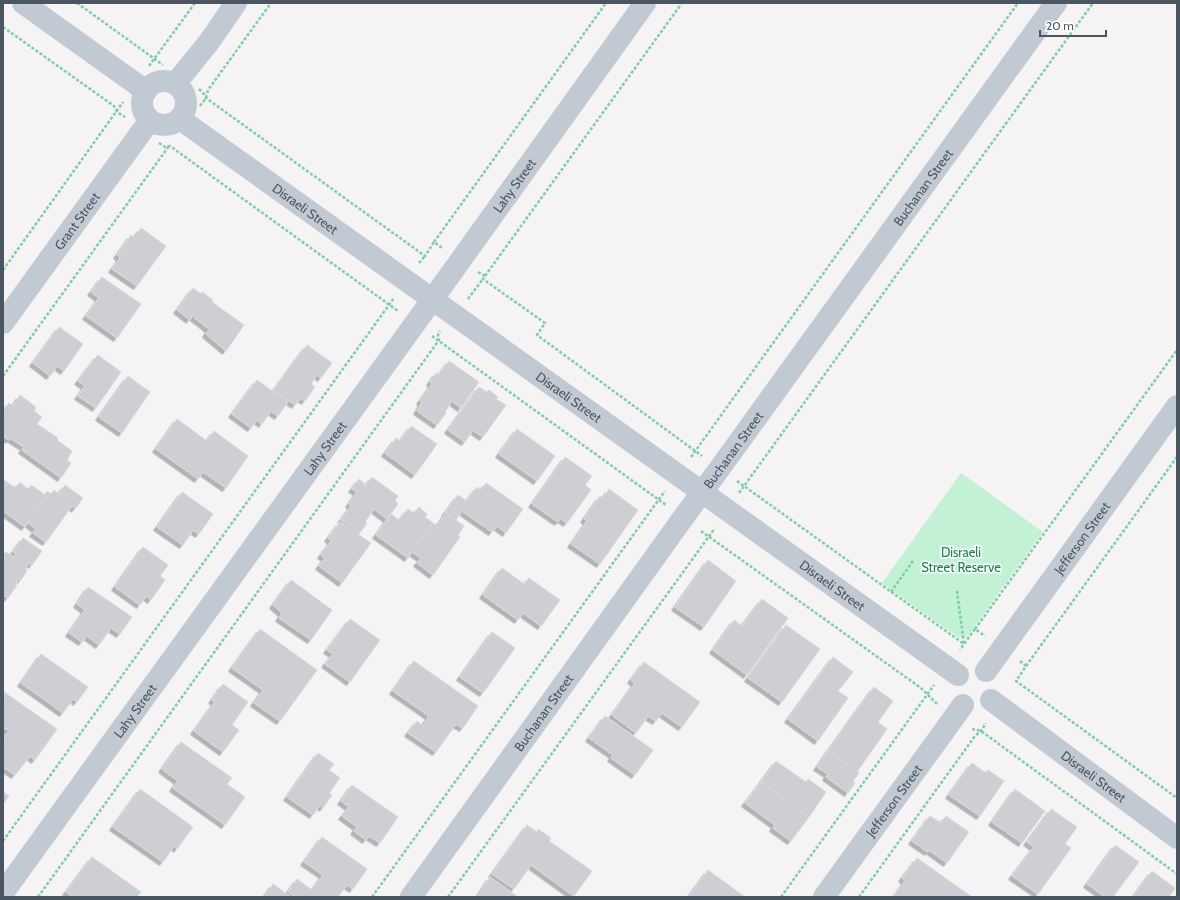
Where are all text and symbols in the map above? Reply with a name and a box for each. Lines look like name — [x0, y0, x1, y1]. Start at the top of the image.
scale bar — [1040, 12, 1106, 38]
text: 20 m — [1046, 18, 1074, 33]
street label: Buchanan Street — [890, 145, 956, 229]
street label: Lahy Street — [489, 155, 539, 215]
street label: Disraeli Street — [269, 180, 342, 238]
street label: Grant Street — [51, 189, 103, 253]
street label: Disraeli Street — [533, 368, 605, 426]
street label: Buchanan Street — [700, 408, 767, 491]
street label: Lahy Street — [300, 418, 350, 478]
street label: Jefferson Street — [1050, 498, 1114, 578]
park label: Disraeli Street Reserve — [921, 544, 1001, 575]
street label: Disraeli Street — [797, 557, 869, 614]
street label: Buchanan Street — [510, 670, 577, 754]
street label: Lahy Street — [110, 680, 160, 741]
street label: Disraeli Street — [1058, 747, 1130, 806]
street label: Jefferson Street — [862, 761, 926, 841]

